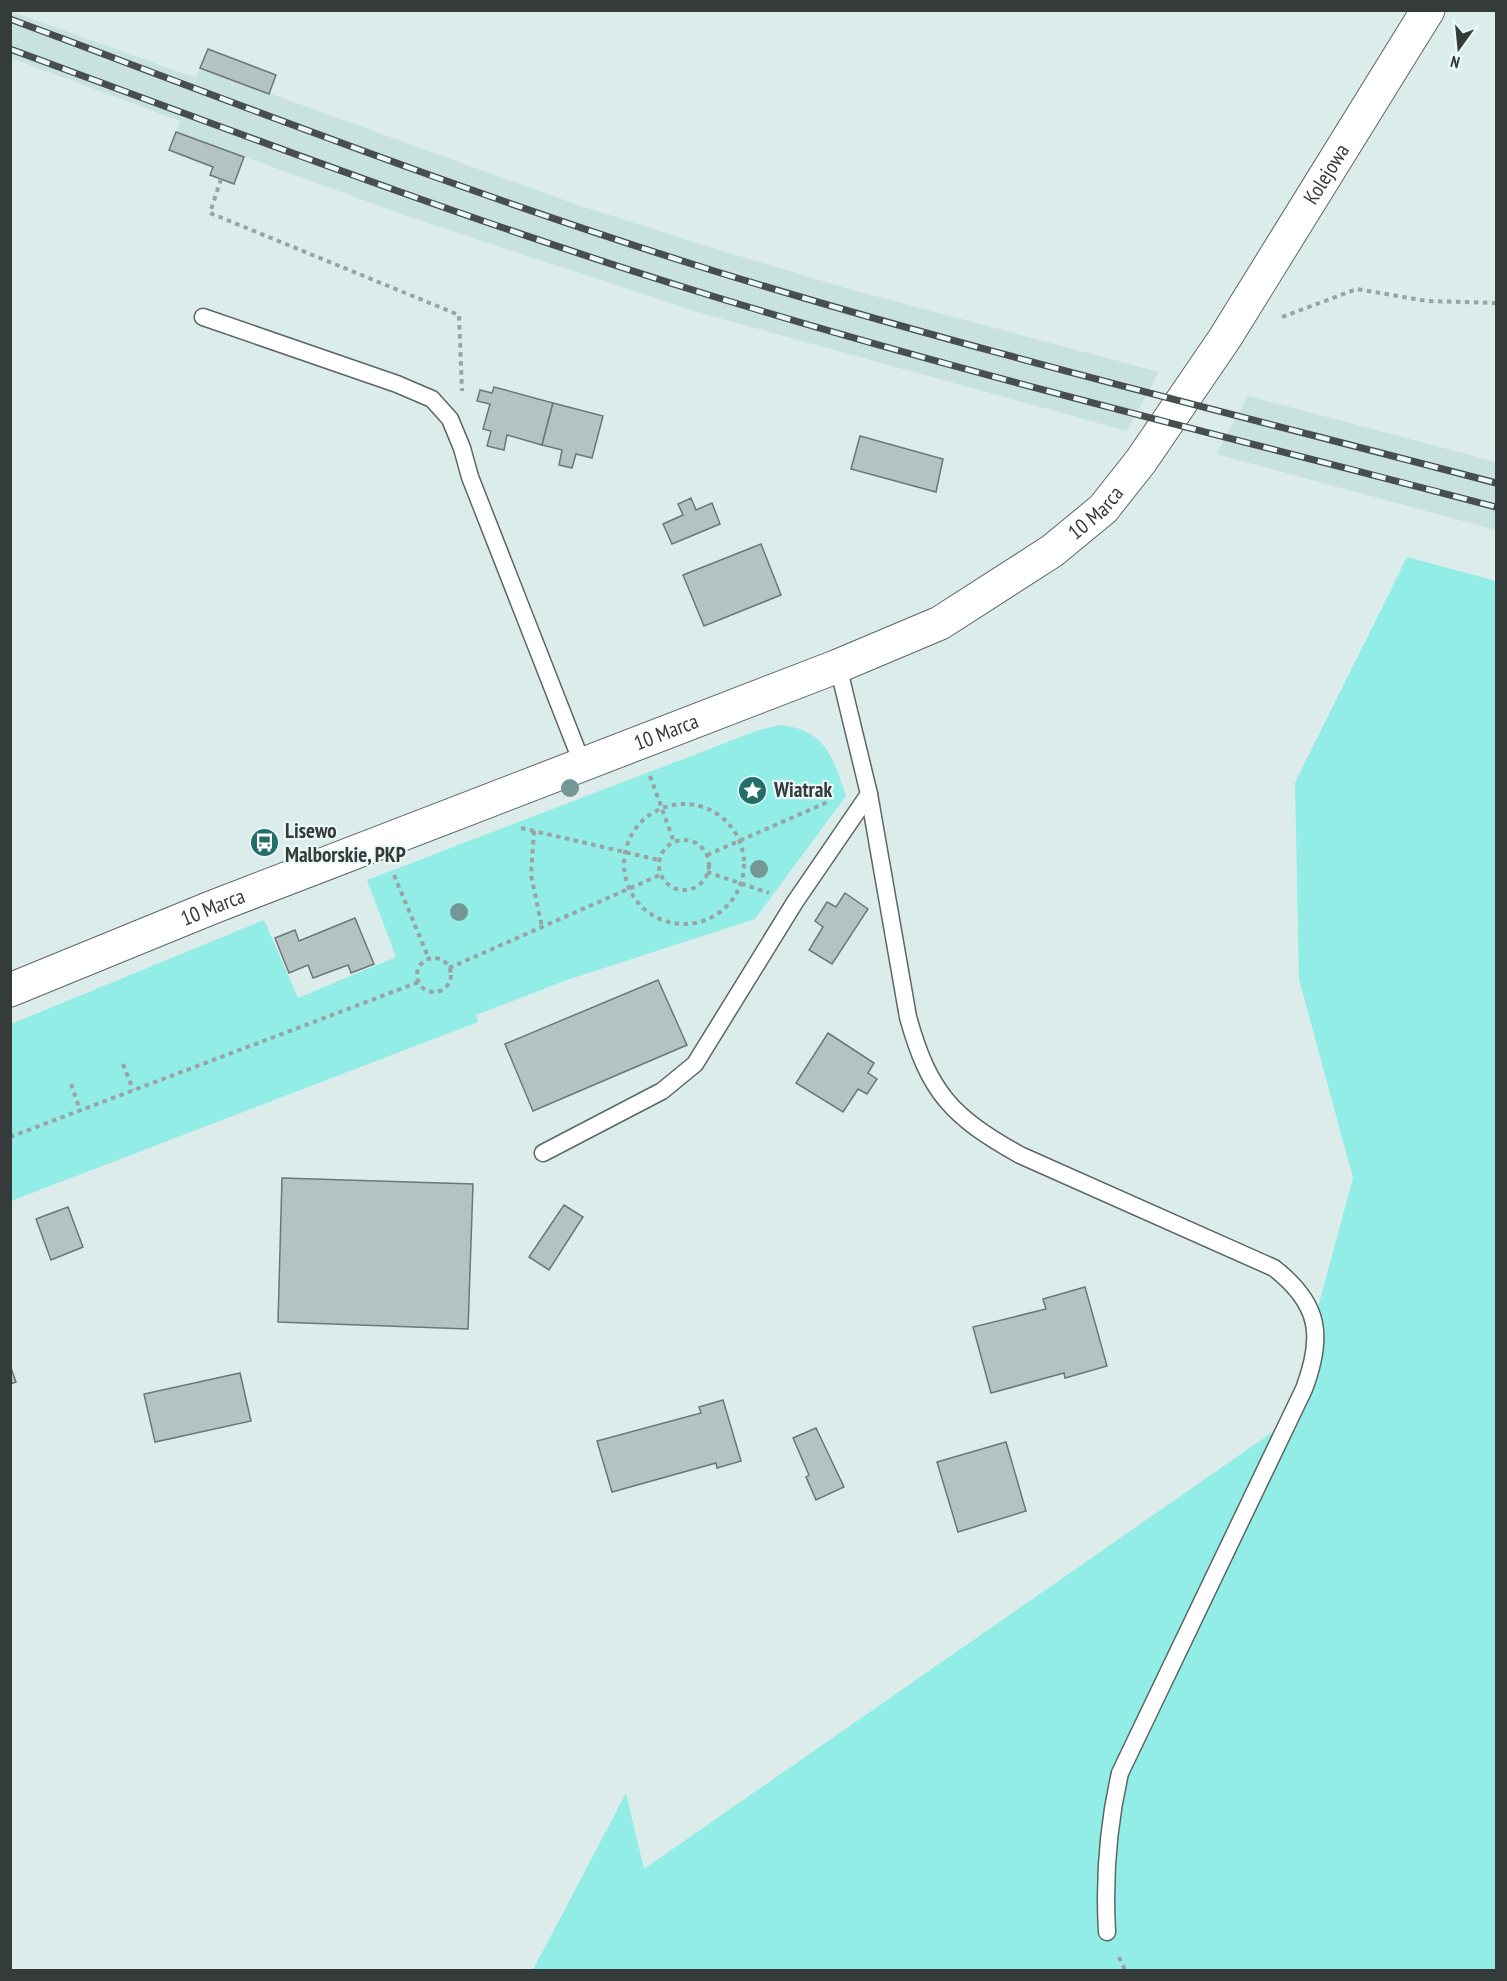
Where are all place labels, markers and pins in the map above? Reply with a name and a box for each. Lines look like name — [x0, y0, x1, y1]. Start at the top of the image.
place icon: Wiatrak — [737, 774, 769, 806]
place label: Wiatrak — [773, 776, 832, 803]
place label: Lisewo Malborskie, PKP — [285, 817, 406, 868]
bus stop icon: Lisewo Malborskie, PKP — [248, 827, 280, 859]

